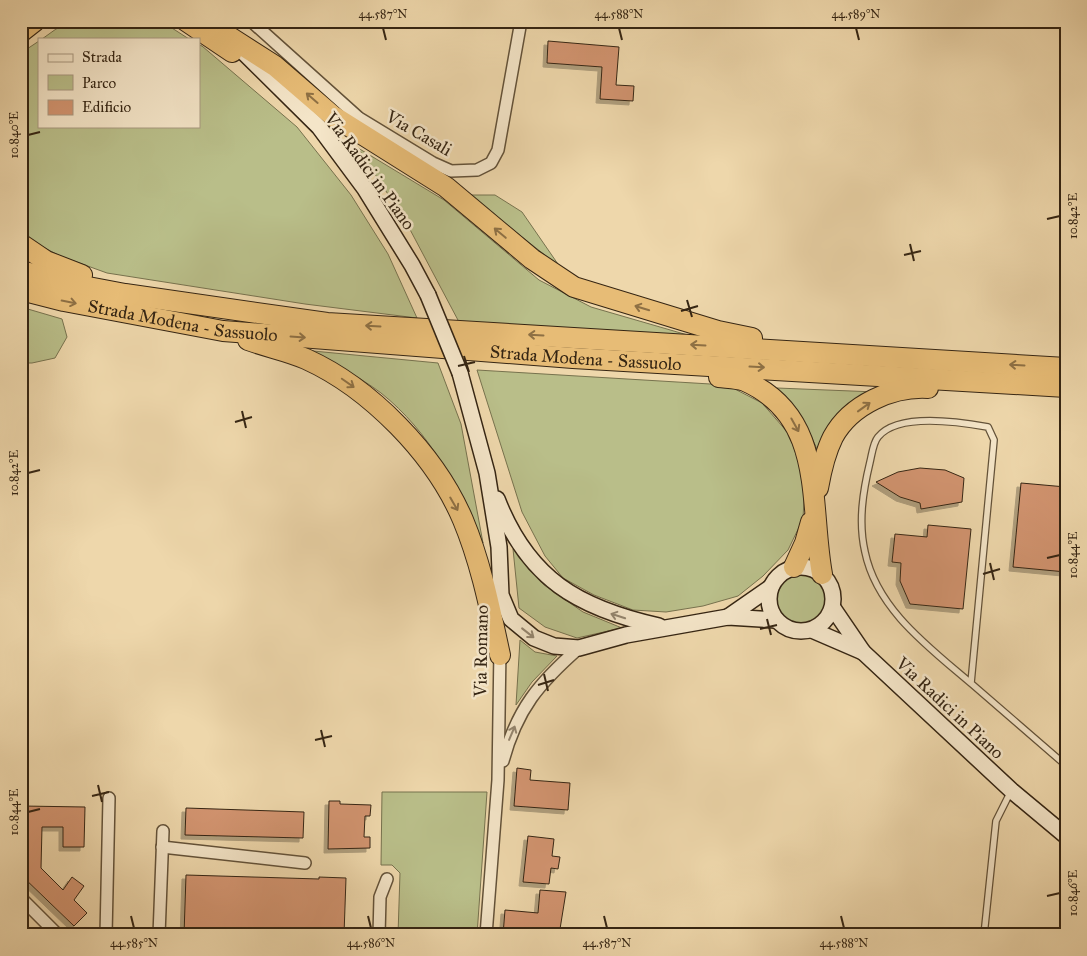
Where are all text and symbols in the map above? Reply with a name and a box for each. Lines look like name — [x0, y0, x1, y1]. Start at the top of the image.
text: 44.587°N — [359, 7, 407, 21]
text: 44.588°N — [595, 7, 643, 21]
text: 44.589°N — [832, 7, 880, 21]
legend — [38, 38, 200, 128]
text: Strada — [82, 48, 122, 66]
text: Parco — [82, 74, 117, 92]
one-way arrow — [306, 92, 319, 103]
text: Edificio — [82, 98, 131, 116]
street label: Via Casali — [381, 105, 456, 161]
street label: Via Radici in Piano — [319, 107, 420, 234]
text: 10.840°E — [7, 111, 21, 159]
text: 10.842°E — [1066, 193, 1080, 239]
one-way arrow — [494, 227, 507, 239]
street label: Strada Modena - Sassuolo — [86, 295, 279, 346]
one-way arrow — [60, 298, 76, 307]
one-way arrow — [634, 302, 650, 312]
one-way arrow — [366, 321, 382, 330]
one-way arrow — [528, 331, 544, 340]
one-way arrow — [290, 332, 306, 341]
street label: Strada Modena - Sassuolo — [489, 341, 682, 375]
one-way arrow — [690, 341, 706, 350]
one-way arrow — [1009, 360, 1025, 369]
one-way arrow — [749, 363, 765, 372]
one-way arrow — [341, 378, 355, 388]
one-way arrow — [857, 402, 871, 412]
one-way arrow — [790, 417, 800, 432]
text: 10.842°E — [7, 450, 21, 496]
one-way arrow — [449, 496, 459, 510]
text: 10.844°E — [1066, 531, 1080, 578]
street label: Via Romano — [469, 605, 493, 698]
one-way arrow — [610, 611, 626, 620]
one-way arrow — [522, 628, 535, 639]
street label: Via Radici in Piano — [891, 652, 1009, 764]
one-way arrow — [507, 726, 517, 741]
text: 10.844°E — [7, 788, 21, 835]
text: 10.846°E — [1066, 869, 1080, 916]
text: 44.585°N — [110, 936, 158, 950]
text: 44.586°N — [347, 936, 395, 950]
text: 44.587°N — [583, 936, 631, 950]
text: 44.588°N — [820, 936, 868, 950]

